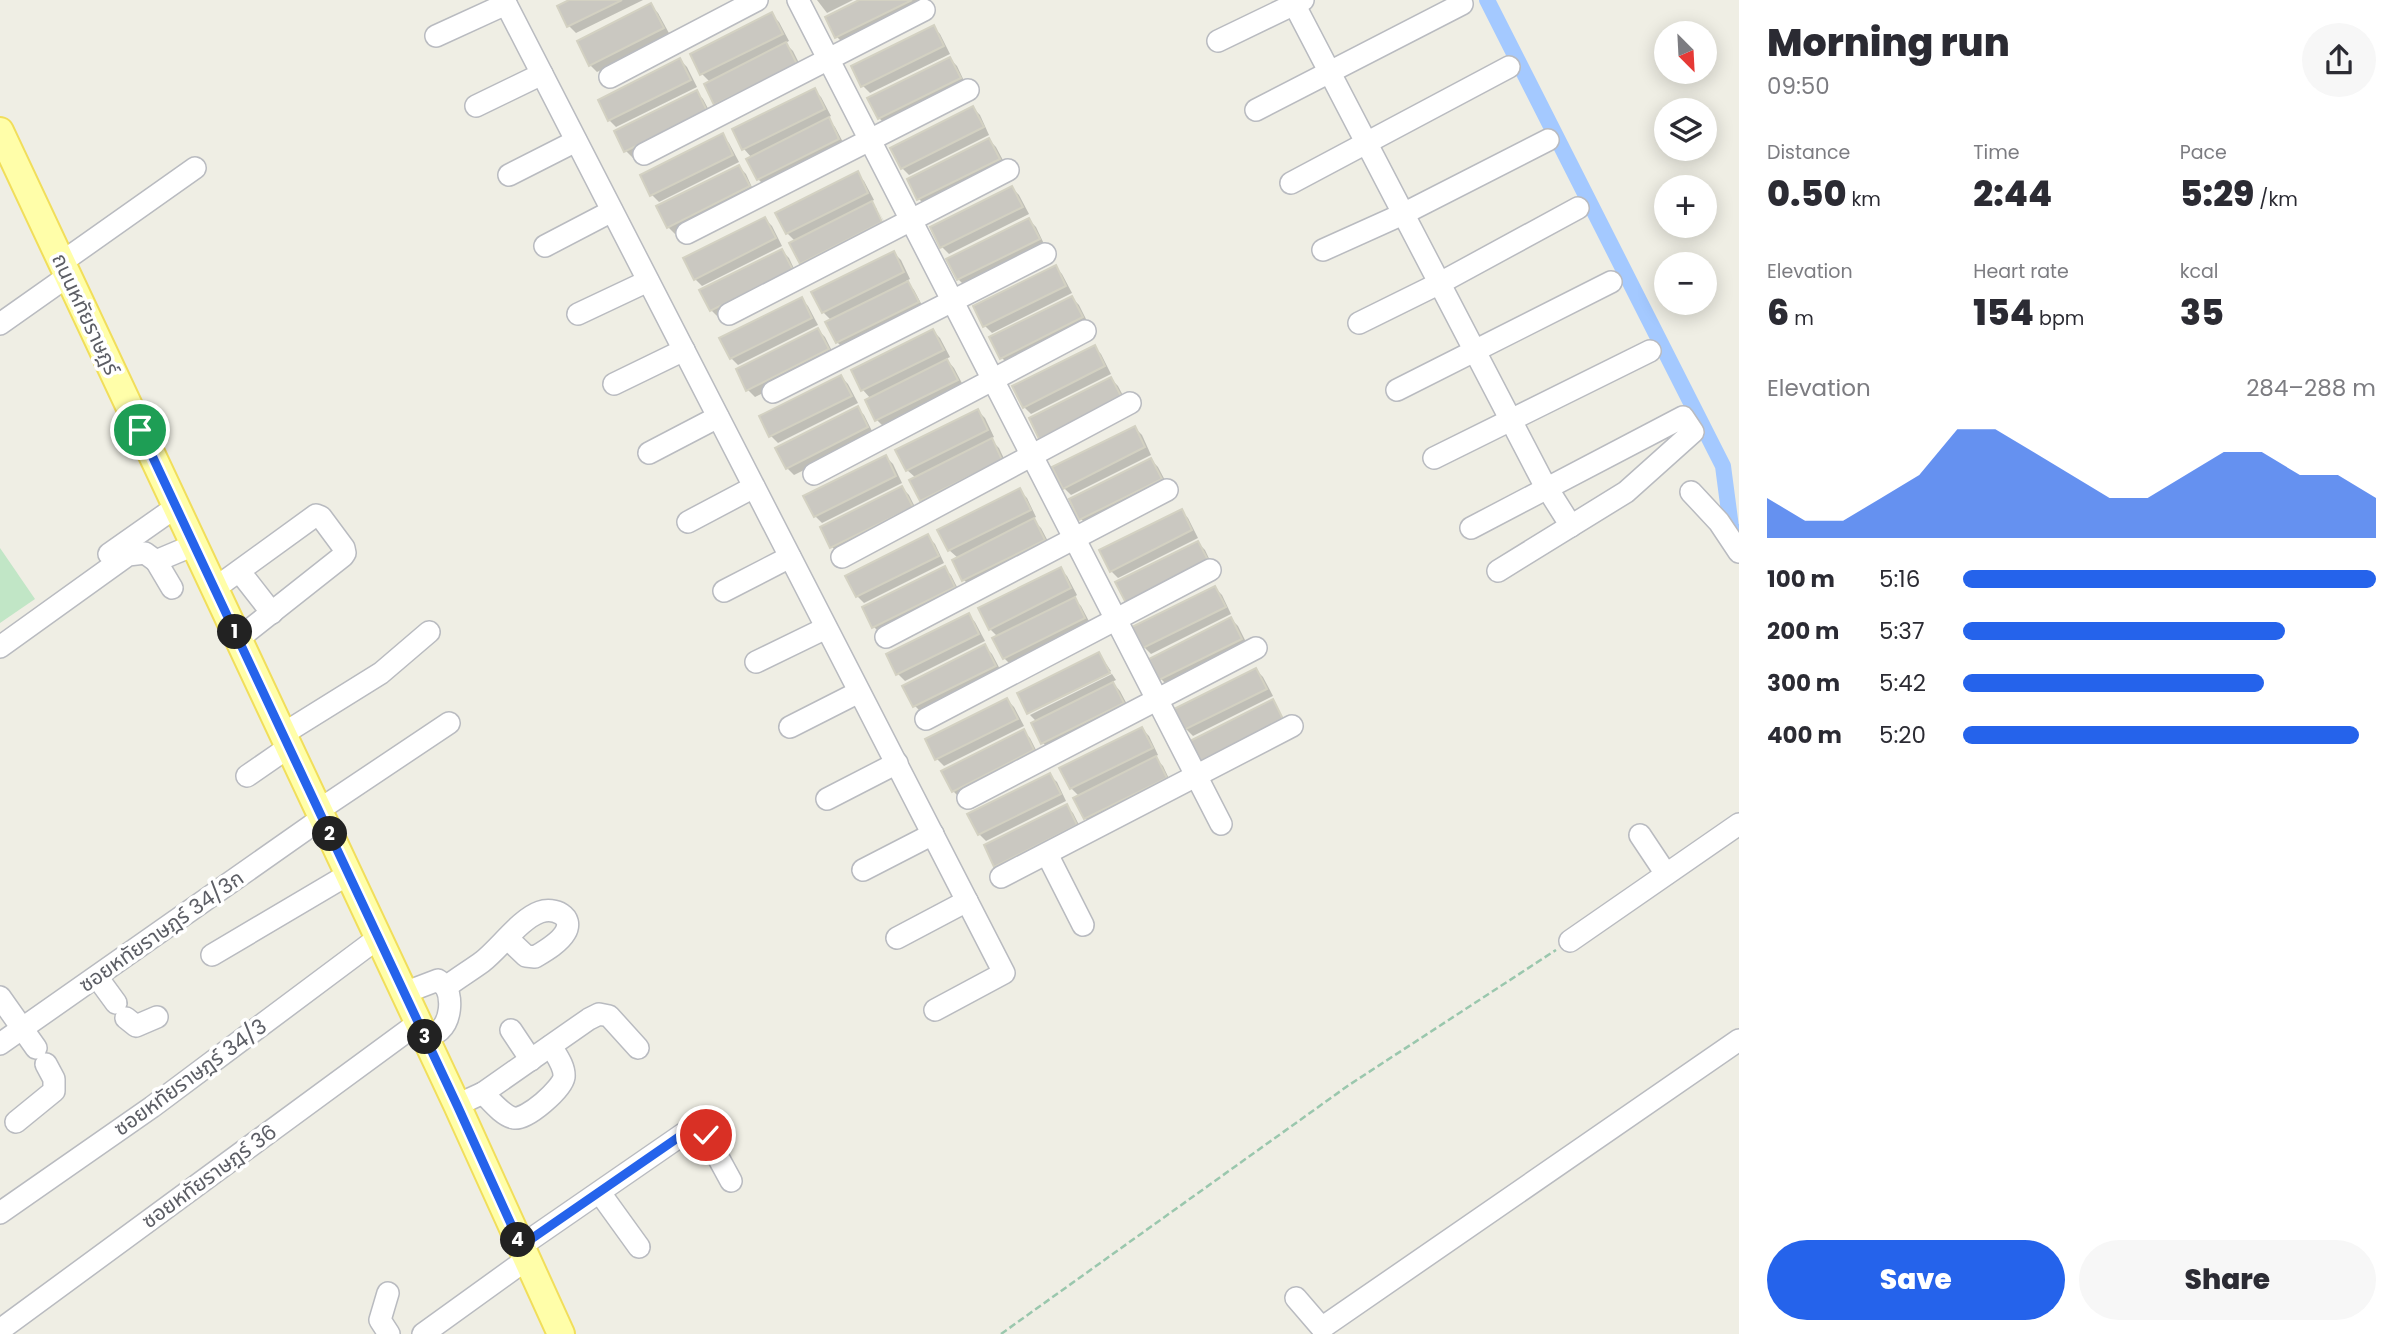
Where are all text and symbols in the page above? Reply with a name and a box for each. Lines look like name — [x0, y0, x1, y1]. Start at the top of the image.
text: Morning run — [1767, 16, 2010, 69]
north arrow — [1654, 21, 1717, 84]
map controls — [1654, 21, 1717, 315]
button: share — [2302, 23, 2376, 97]
text: 09:50 — [1767, 70, 1830, 102]
button: layers — [1654, 98, 1717, 161]
text: Distance — [1767, 139, 1850, 166]
text: Time — [1973, 139, 2020, 166]
text: Pace — [2180, 139, 2227, 166]
text: 0.50 — [1767, 169, 1846, 218]
text: 2:44 — [1973, 169, 2052, 218]
text: 5:29 — [2180, 169, 2254, 218]
button: + — [1654, 175, 1717, 238]
text: km — [1846, 186, 1881, 213]
text: /km — [2254, 186, 2298, 213]
street label: ถนนหทัยราษฎร์ — [45, 248, 127, 380]
button: − — [1654, 252, 1717, 315]
text: Elevation — [1767, 258, 1853, 285]
text: Heart rate — [1973, 258, 2069, 285]
text: kcal — [2180, 258, 2219, 285]
text: 6 — [1767, 288, 1789, 337]
text: 154 — [1973, 288, 2034, 337]
text: 35 — [2180, 288, 2224, 337]
text: m — [1789, 305, 1814, 332]
text: bpm — [2034, 305, 2084, 332]
text: Elevation — [1767, 372, 1871, 404]
text: 284–288 m — [2246, 372, 2376, 404]
pin — [110, 400, 170, 460]
icon: arrive — [121, 411, 159, 449]
text: 100 m — [1767, 563, 1835, 595]
text: 5:16 — [1879, 563, 1920, 595]
pin: 1 — [218, 614, 252, 650]
text: 200 m — [1767, 615, 1839, 647]
text: 5:37 — [1879, 615, 1924, 647]
text: 1 — [231, 618, 238, 645]
text: 300 m — [1767, 667, 1840, 699]
text: 5:42 — [1879, 667, 1926, 699]
text: 400 m — [1767, 719, 1842, 751]
text: 5:20 — [1879, 719, 1926, 751]
pin: 2 — [312, 816, 348, 852]
text: 2 — [324, 820, 335, 847]
street label: ซอยหทัยราษฎร์ 34/3ก — [73, 863, 249, 999]
street label: ซอยหทัยราษฎร์ 34/3 — [108, 1012, 272, 1142]
pin: 3 — [408, 1020, 442, 1054]
text: 3 — [419, 1023, 430, 1050]
pin — [676, 1105, 736, 1165]
icon: check — [687, 1116, 725, 1154]
street label: ซอยหทัยราษฎร์ 36 — [136, 1117, 282, 1235]
pin: 4 — [500, 1222, 536, 1258]
text: 4 — [511, 1226, 524, 1253]
button: Save — [1767, 1240, 2065, 1320]
button: Share — [2079, 1240, 2376, 1320]

